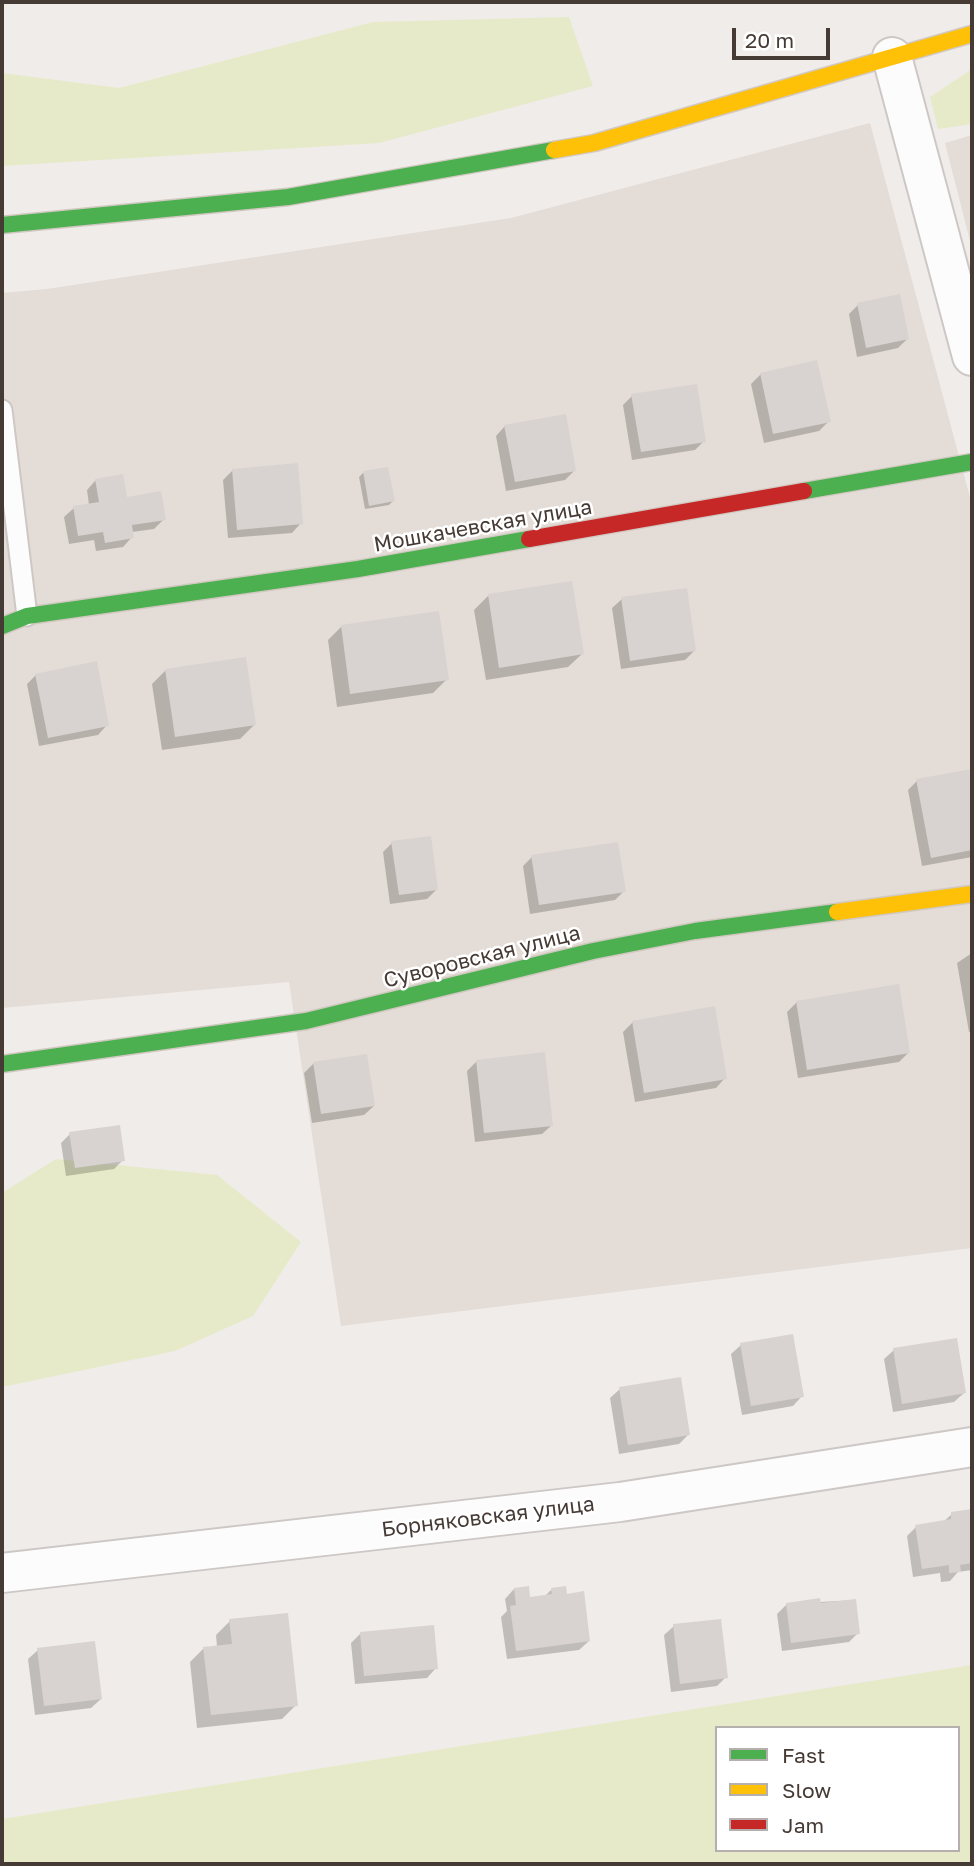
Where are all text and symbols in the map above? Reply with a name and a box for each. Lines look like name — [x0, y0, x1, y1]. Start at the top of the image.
scale bar — [736, 14, 834, 58]
text: 20 m — [745, 27, 794, 53]
street label: Мошкачевская улица — [372, 494, 594, 558]
street label: Суворовская улица — [381, 920, 583, 994]
street label: Борняковская улица — [380, 1491, 596, 1543]
legend — [715, 1726, 960, 1852]
text: Fast — [782, 1742, 825, 1768]
text: Slow — [782, 1777, 831, 1803]
text: Jam — [782, 1812, 824, 1838]

